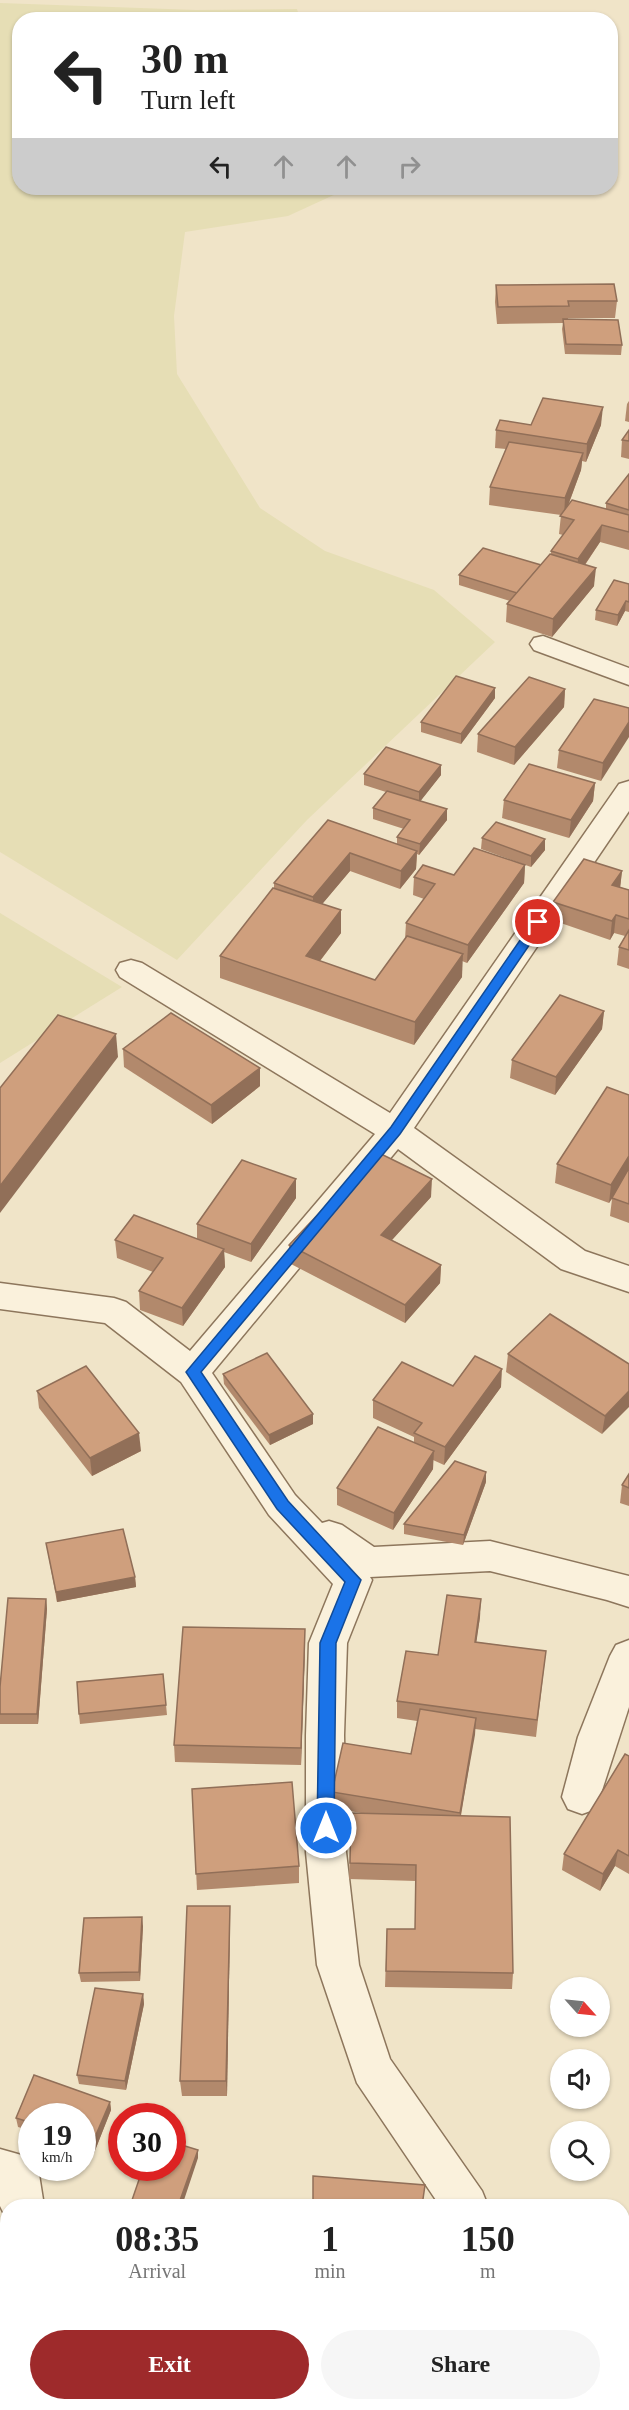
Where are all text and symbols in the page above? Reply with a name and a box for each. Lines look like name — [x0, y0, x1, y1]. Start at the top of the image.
icon: left — [42, 36, 120, 114]
text: 30 m — [141, 36, 229, 82]
text: Turn left — [141, 85, 235, 115]
icon: left — [204, 150, 237, 183]
icon: ahead — [267, 150, 300, 183]
icon: ahead — [330, 150, 363, 183]
icon: right — [393, 150, 426, 183]
pin — [512, 896, 563, 947]
icon: arrive — [521, 905, 554, 938]
position arrow — [294, 1796, 358, 1860]
north arrow — [550, 1977, 610, 2037]
map controls — [550, 1977, 610, 2181]
button: sound — [550, 2049, 610, 2109]
speed limit sign: 30 — [108, 2103, 186, 2181]
text: 19 — [42, 2118, 72, 2151]
button: search — [550, 2121, 610, 2181]
text: km/h — [42, 2149, 72, 2165]
text: 08:35 — [115, 2219, 199, 2259]
text: 1 — [321, 2219, 339, 2259]
text: 150 — [461, 2219, 515, 2259]
text: Arrival — [128, 2260, 186, 2282]
text: min — [314, 2260, 346, 2282]
text: m — [480, 2260, 496, 2282]
button: Exit — [30, 2330, 309, 2399]
button: Share — [321, 2330, 600, 2399]

